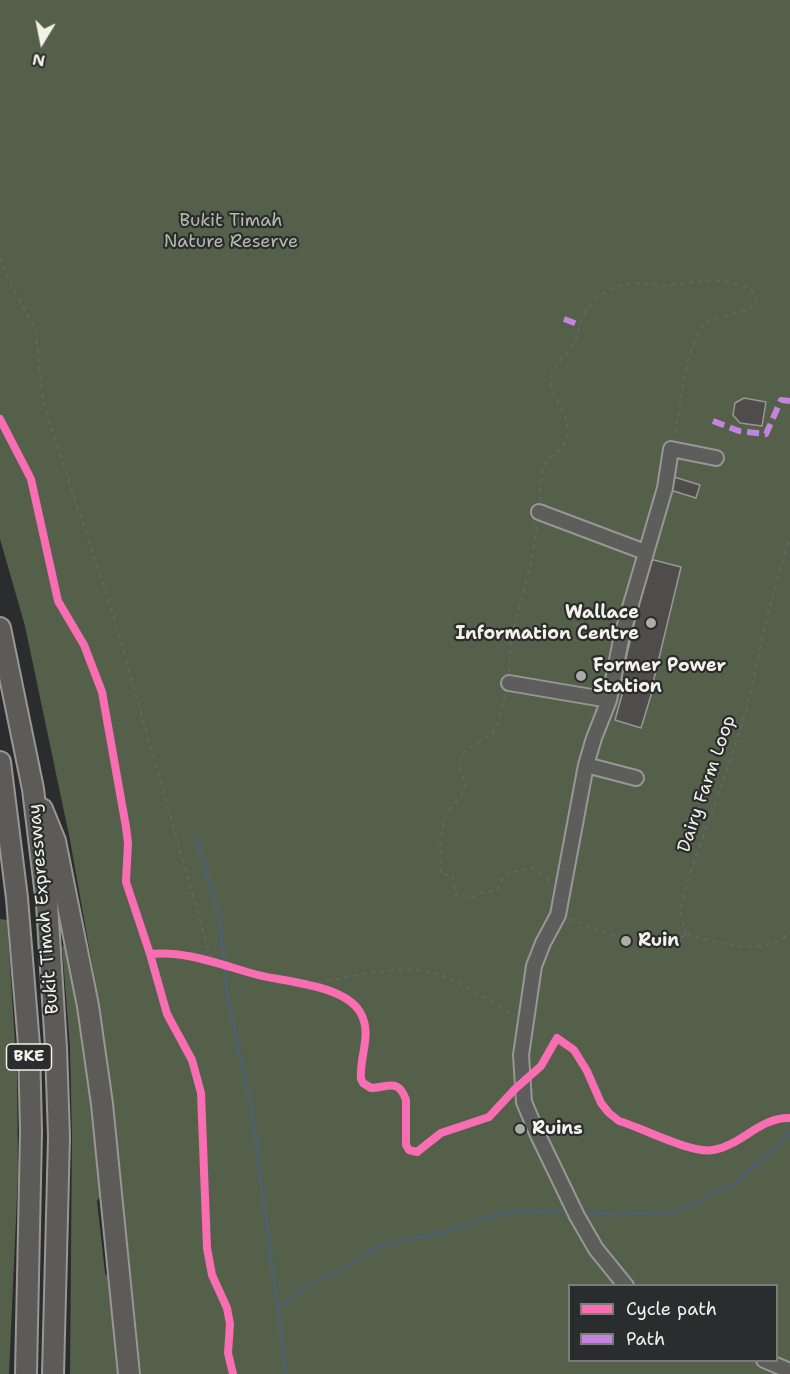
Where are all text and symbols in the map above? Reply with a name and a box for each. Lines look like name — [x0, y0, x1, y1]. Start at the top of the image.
north arrow — [12, 12, 72, 72]
text: N — [31, 49, 47, 72]
park label: Bukit Timah Nature Reserve — [164, 210, 298, 252]
place label: Wallace Information Centre — [455, 602, 639, 644]
marker: Wallace Information Centre — [644, 616, 658, 630]
place label: Former Power Station — [593, 655, 726, 698]
marker: Former Power Station — [574, 669, 588, 683]
street label: Dairy Farm Loop — [674, 713, 740, 855]
street label: Bukit Timah Expressway — [24, 803, 64, 1015]
place label: Ruin — [638, 930, 679, 952]
marker: Ruin — [619, 934, 633, 948]
road number: BKE — [6, 1044, 51, 1070]
place label: Ruins — [532, 1118, 583, 1140]
marker: Ruins — [513, 1122, 527, 1136]
legend — [568, 1284, 778, 1362]
text: Cycle path — [626, 1297, 717, 1321]
text: Path — [626, 1327, 665, 1351]

